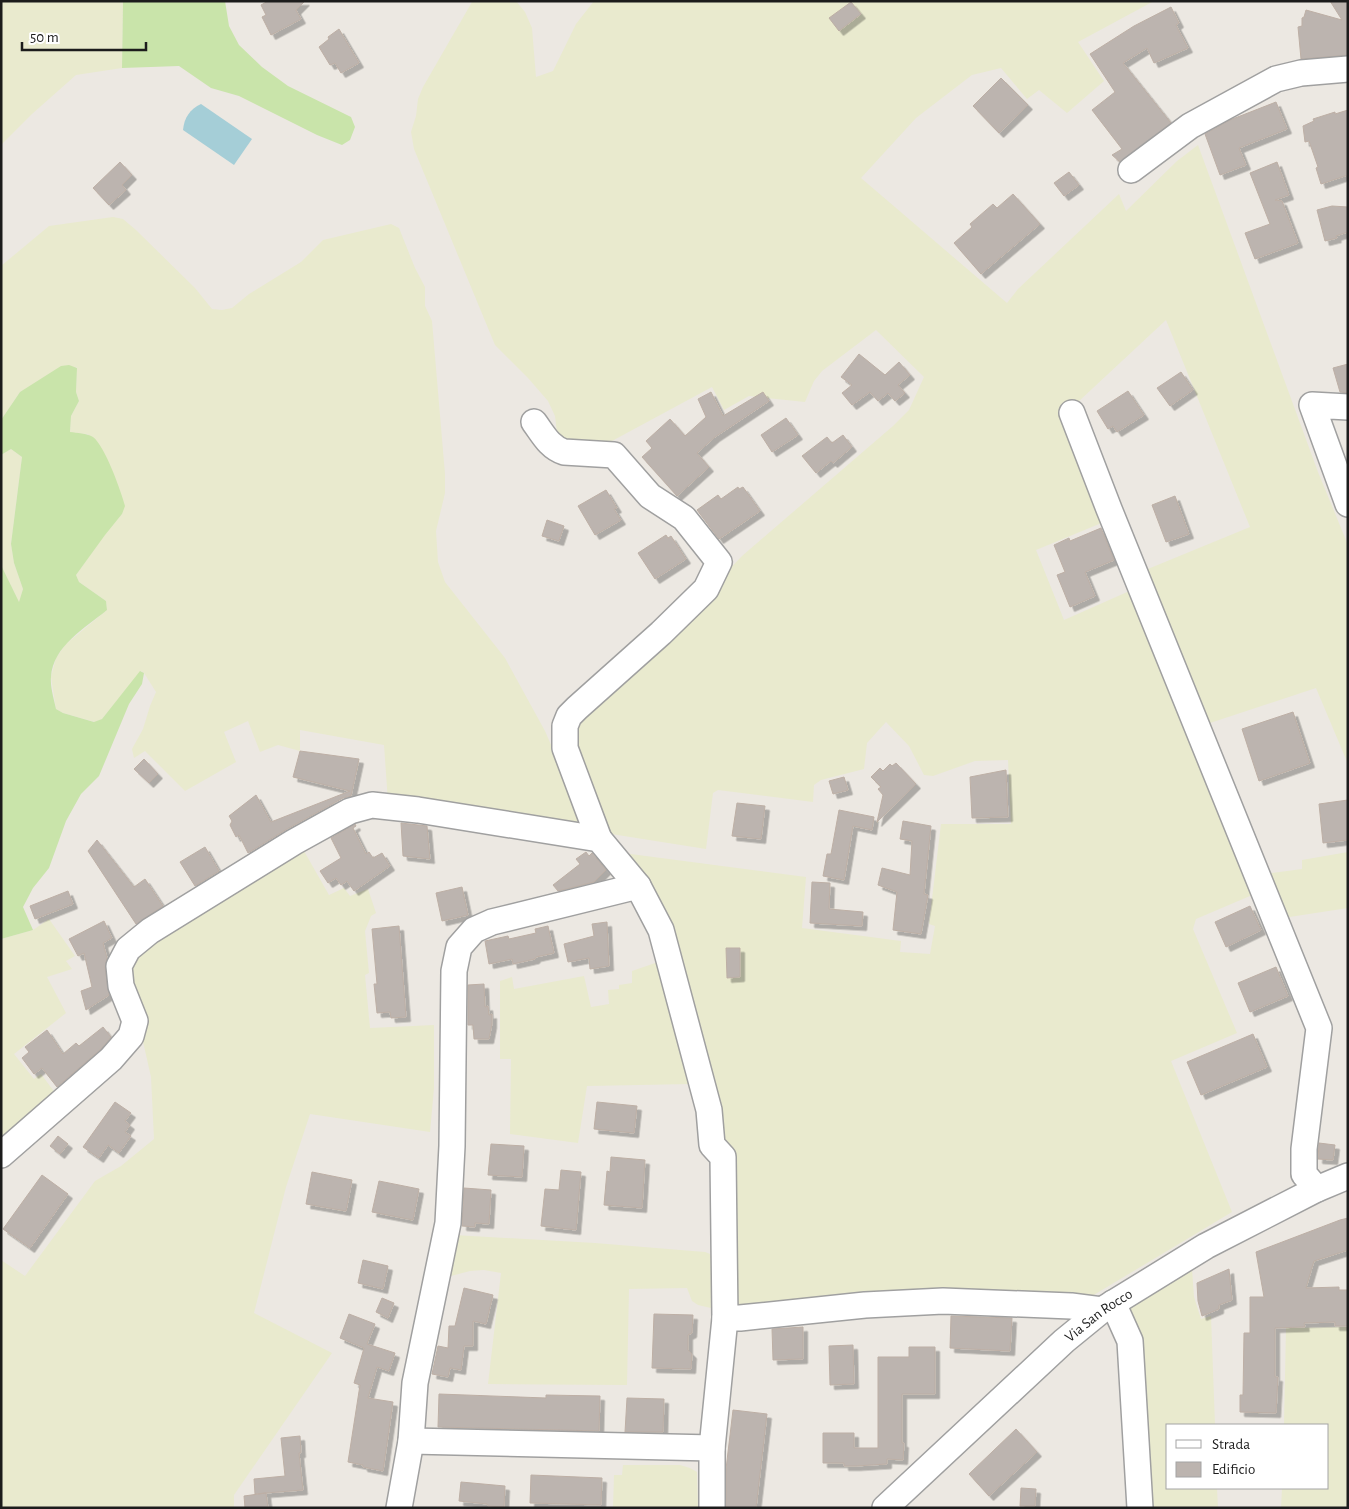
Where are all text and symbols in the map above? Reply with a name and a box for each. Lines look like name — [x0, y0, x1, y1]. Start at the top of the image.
scale bar — [22, 20, 146, 52]
text: 50 m — [30, 30, 59, 45]
street label: Via San Rocco — [1062, 1286, 1135, 1345]
legend — [1166, 1424, 1329, 1489]
text: Strada — [1212, 1437, 1250, 1452]
text: Edificio — [1212, 1462, 1255, 1477]

